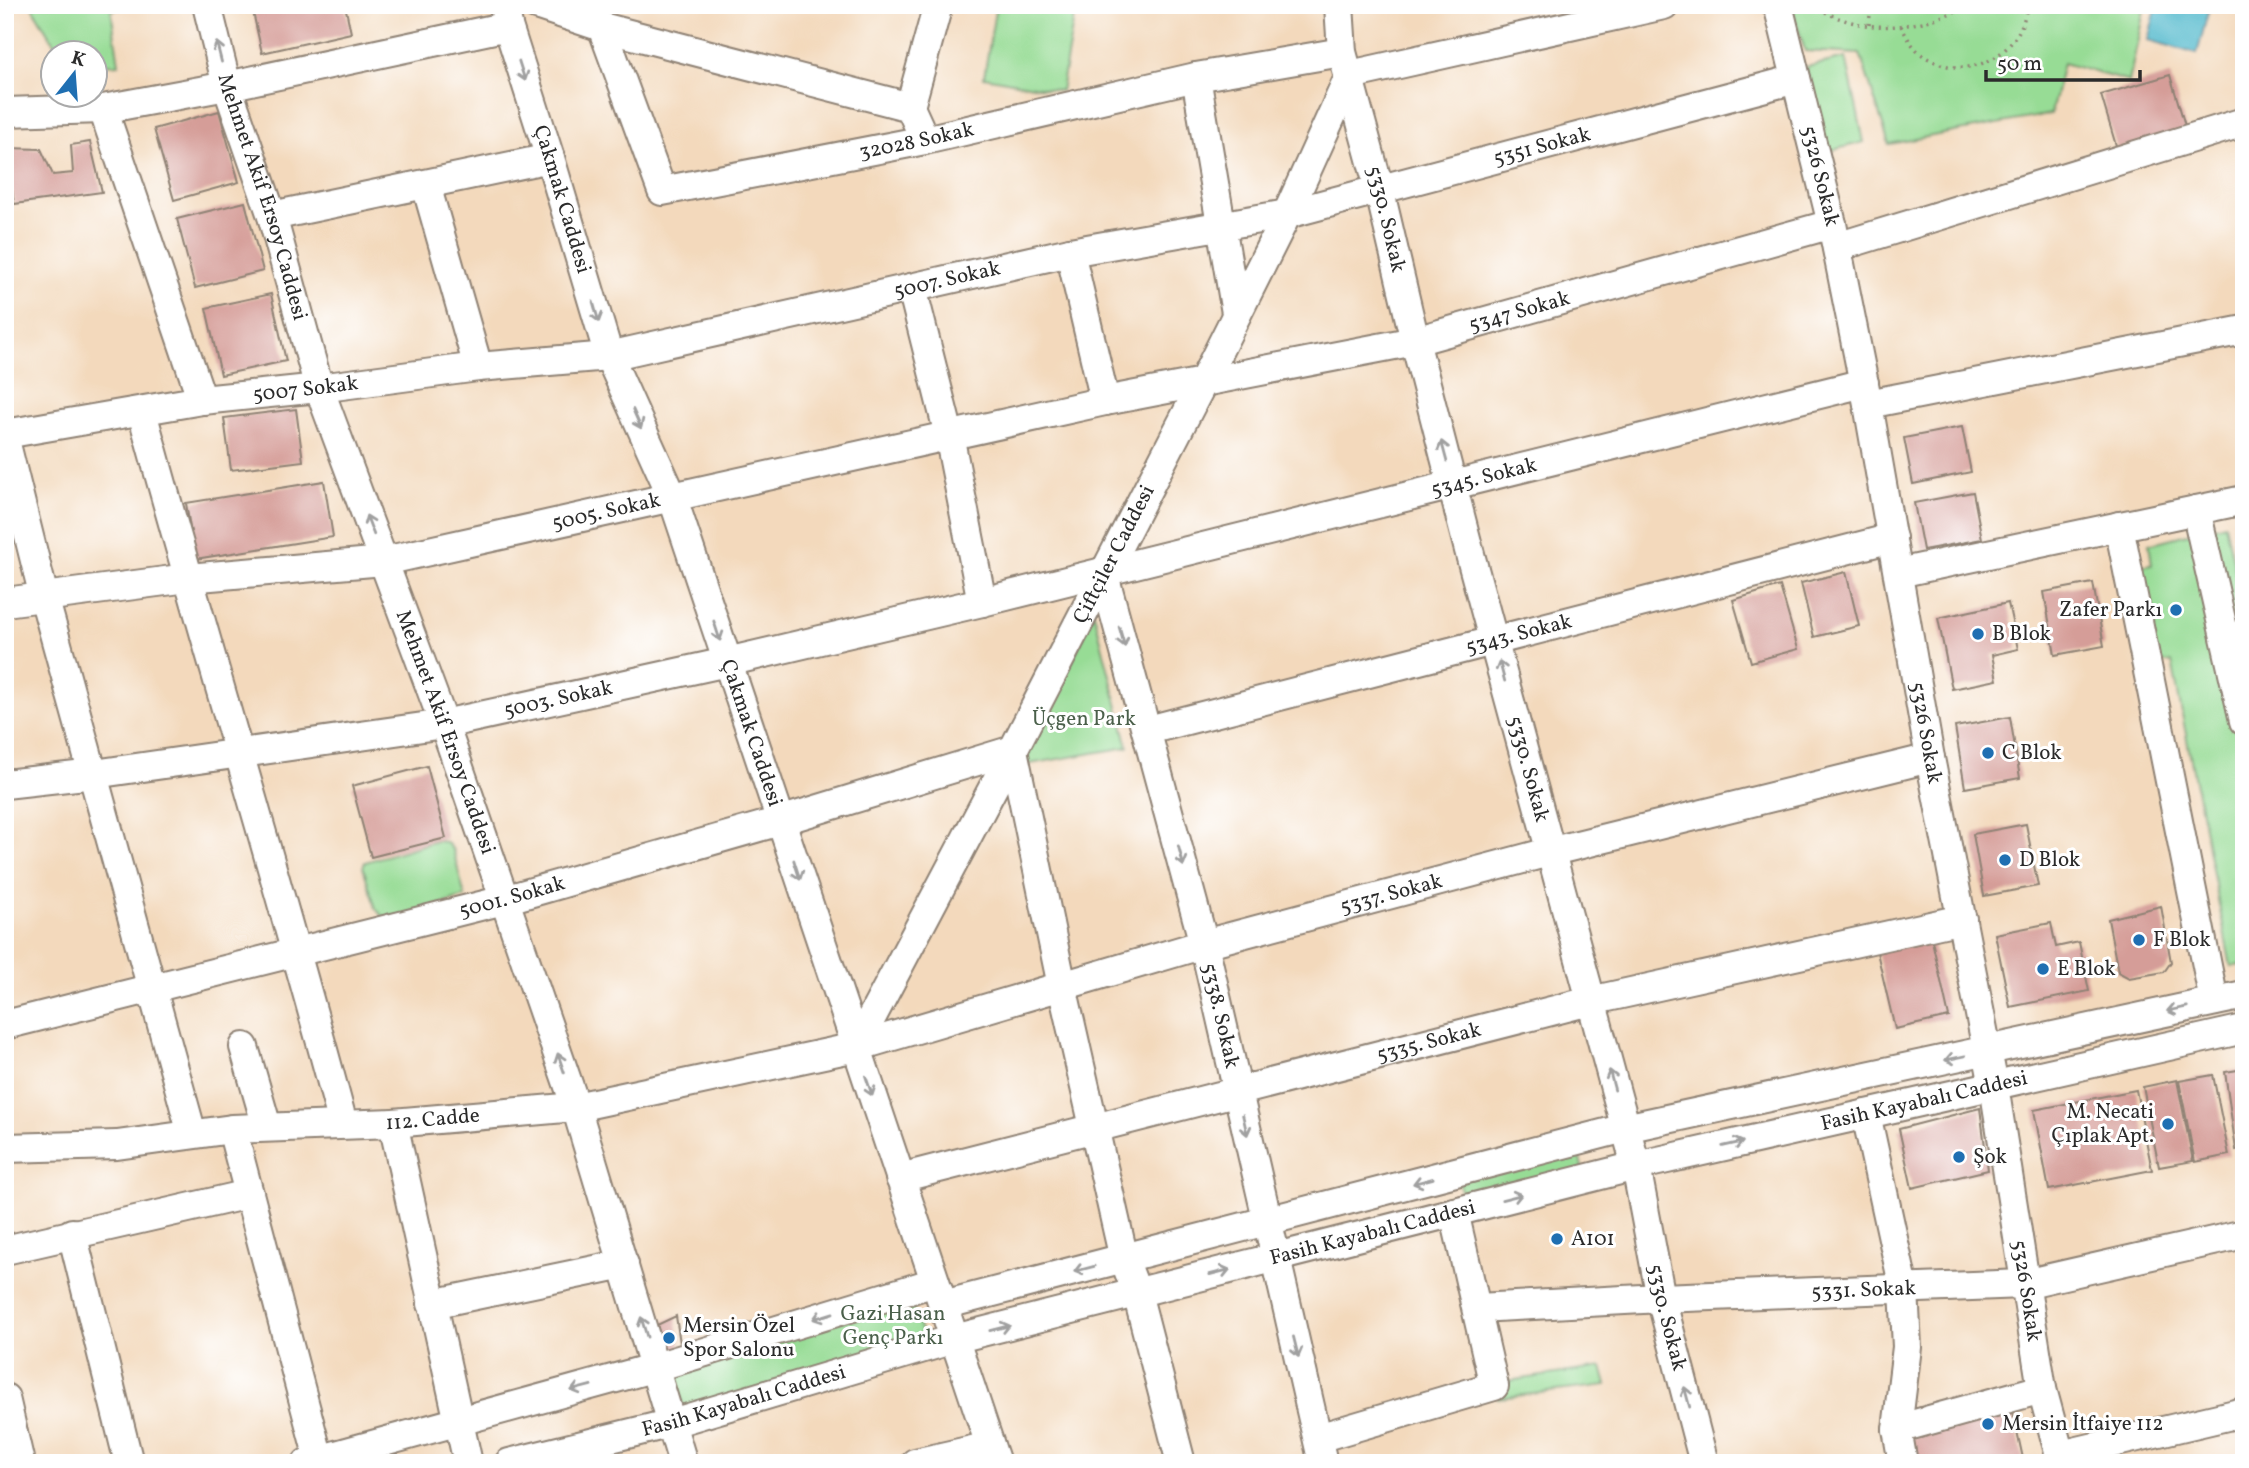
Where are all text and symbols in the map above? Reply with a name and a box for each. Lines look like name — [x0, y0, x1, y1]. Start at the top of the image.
north arrow — [38, 38, 108, 108]
scale bar — [1986, 38, 2140, 82]
one-way arrow — [212, 42, 225, 64]
text: K — [68, 45, 89, 74]
text: 50 m — [1997, 50, 2042, 79]
one-way arrow — [517, 60, 530, 82]
street label: Mehmet Akif Ersoy Caddesi — [210, 71, 314, 324]
street label: 32028 Sokak — [857, 114, 977, 167]
street label: 5351 Sokak — [1490, 120, 1594, 173]
street label: Çakmak Caddesi — [526, 122, 598, 277]
street label: 5326 Sokak — [1794, 123, 1847, 230]
street label: 5330. Sokak — [1359, 163, 1413, 276]
street label: 5007. Sokak — [891, 254, 1004, 306]
street label: 5347 Sokak — [1466, 284, 1574, 340]
one-way arrow — [590, 301, 603, 323]
street label: 5007 Sokak — [251, 368, 360, 409]
one-way arrow — [631, 407, 644, 429]
one-way arrow — [1437, 440, 1450, 463]
street label: 5345. Sokak — [1428, 450, 1540, 504]
street label: Çiftçiler Caddesi — [1066, 480, 1162, 629]
street label: 5005. Sokak — [549, 485, 664, 538]
one-way arrow — [363, 515, 376, 537]
place label: Zafer Parkı — [2059, 596, 2162, 625]
marker: Zafer Parkı — [2168, 602, 2184, 618]
street label: Mehmet Akif Ersoy Caddesi — [388, 606, 502, 858]
street label: 5343. Sokak — [1463, 607, 1576, 662]
one-way arrow — [712, 620, 724, 642]
place label: B Blok — [1992, 620, 2052, 649]
one-way arrow — [1116, 626, 1129, 648]
marker: B Blok — [1970, 626, 1986, 642]
street label: Çakmak Caddesi — [713, 656, 790, 810]
one-way arrow — [1494, 660, 1507, 682]
street label: 5003. Sokak — [501, 673, 616, 725]
street label: 5326 Sokak — [1902, 680, 1949, 787]
park label: Üçgen Park — [1032, 705, 1136, 734]
street label: 5330. Sokak — [1500, 713, 1557, 826]
place label: C Blok — [2002, 739, 2062, 768]
marker: C Blok — [1980, 745, 1996, 761]
one-way arrow — [1175, 845, 1188, 867]
place label: D Blok — [2019, 846, 2081, 875]
marker: D Blok — [1997, 852, 2013, 868]
one-way arrow — [791, 859, 804, 881]
street label: 5337. Sokak — [1337, 866, 1446, 922]
street label: 5001. Sokak — [456, 869, 569, 925]
place label: F Blok — [2153, 926, 2211, 955]
marker: F Blok — [2131, 932, 2147, 948]
place label: E Blok — [2057, 955, 2116, 984]
street label: 5338. Sokak — [1194, 960, 1247, 1072]
marker: E Blok — [2035, 961, 2051, 977]
one-way arrow — [2166, 1003, 2189, 1017]
street label: 5335. Sokak — [1374, 1015, 1485, 1070]
one-way arrow — [1944, 1051, 1967, 1065]
one-way arrow — [554, 1052, 566, 1074]
street label: Fasih Kayabalı Caddesi — [1818, 1064, 2030, 1138]
one-way arrow — [1605, 1069, 1618, 1092]
one-way arrow — [863, 1075, 876, 1097]
place label: M. Necati Çıplak Apt. — [2051, 1098, 2154, 1151]
street label: 112. Cadde — [385, 1101, 481, 1138]
one-way arrow — [1239, 1113, 1252, 1136]
marker: M. Necati Çıplak Apt. — [2160, 1116, 2176, 1132]
one-way arrow — [1721, 1137, 1744, 1150]
place label: Şok — [1973, 1143, 2008, 1172]
marker: Şok — [1951, 1149, 1967, 1165]
one-way arrow — [1412, 1175, 1435, 1188]
one-way arrow — [1500, 1190, 1523, 1203]
street label: Fasih Kayabalı Caddesi — [1267, 1193, 1479, 1273]
place label: A101 — [1571, 1225, 1615, 1254]
marker: A101 — [1549, 1231, 1565, 1247]
street label: 5326 Sokak — [2004, 1238, 2049, 1345]
street label: 5330. Sokak — [1640, 1262, 1694, 1375]
one-way arrow — [1073, 1263, 1096, 1276]
one-way arrow — [1209, 1264, 1231, 1277]
street label: 5331. Sokak — [1811, 1274, 1917, 1307]
park label: Gazi Hasan Genç Parkı — [840, 1300, 946, 1353]
one-way arrow — [812, 1311, 834, 1324]
place label: Mersin Özel Spor Salonu — [683, 1312, 795, 1365]
one-way arrow — [636, 1316, 649, 1338]
one-way arrow — [988, 1321, 1011, 1334]
marker: Mersin Özel Spor Salonu — [661, 1330, 677, 1346]
one-way arrow — [1290, 1335, 1303, 1358]
street label: Fasih Kayabalı Caddesi — [639, 1358, 849, 1444]
one-way arrow — [570, 1382, 593, 1395]
one-way arrow — [1679, 1386, 1692, 1408]
place label: Mersin İtfaiye 112 — [2002, 1410, 2164, 1439]
marker: Mersin İtfaiye 112 — [1980, 1416, 1996, 1432]

